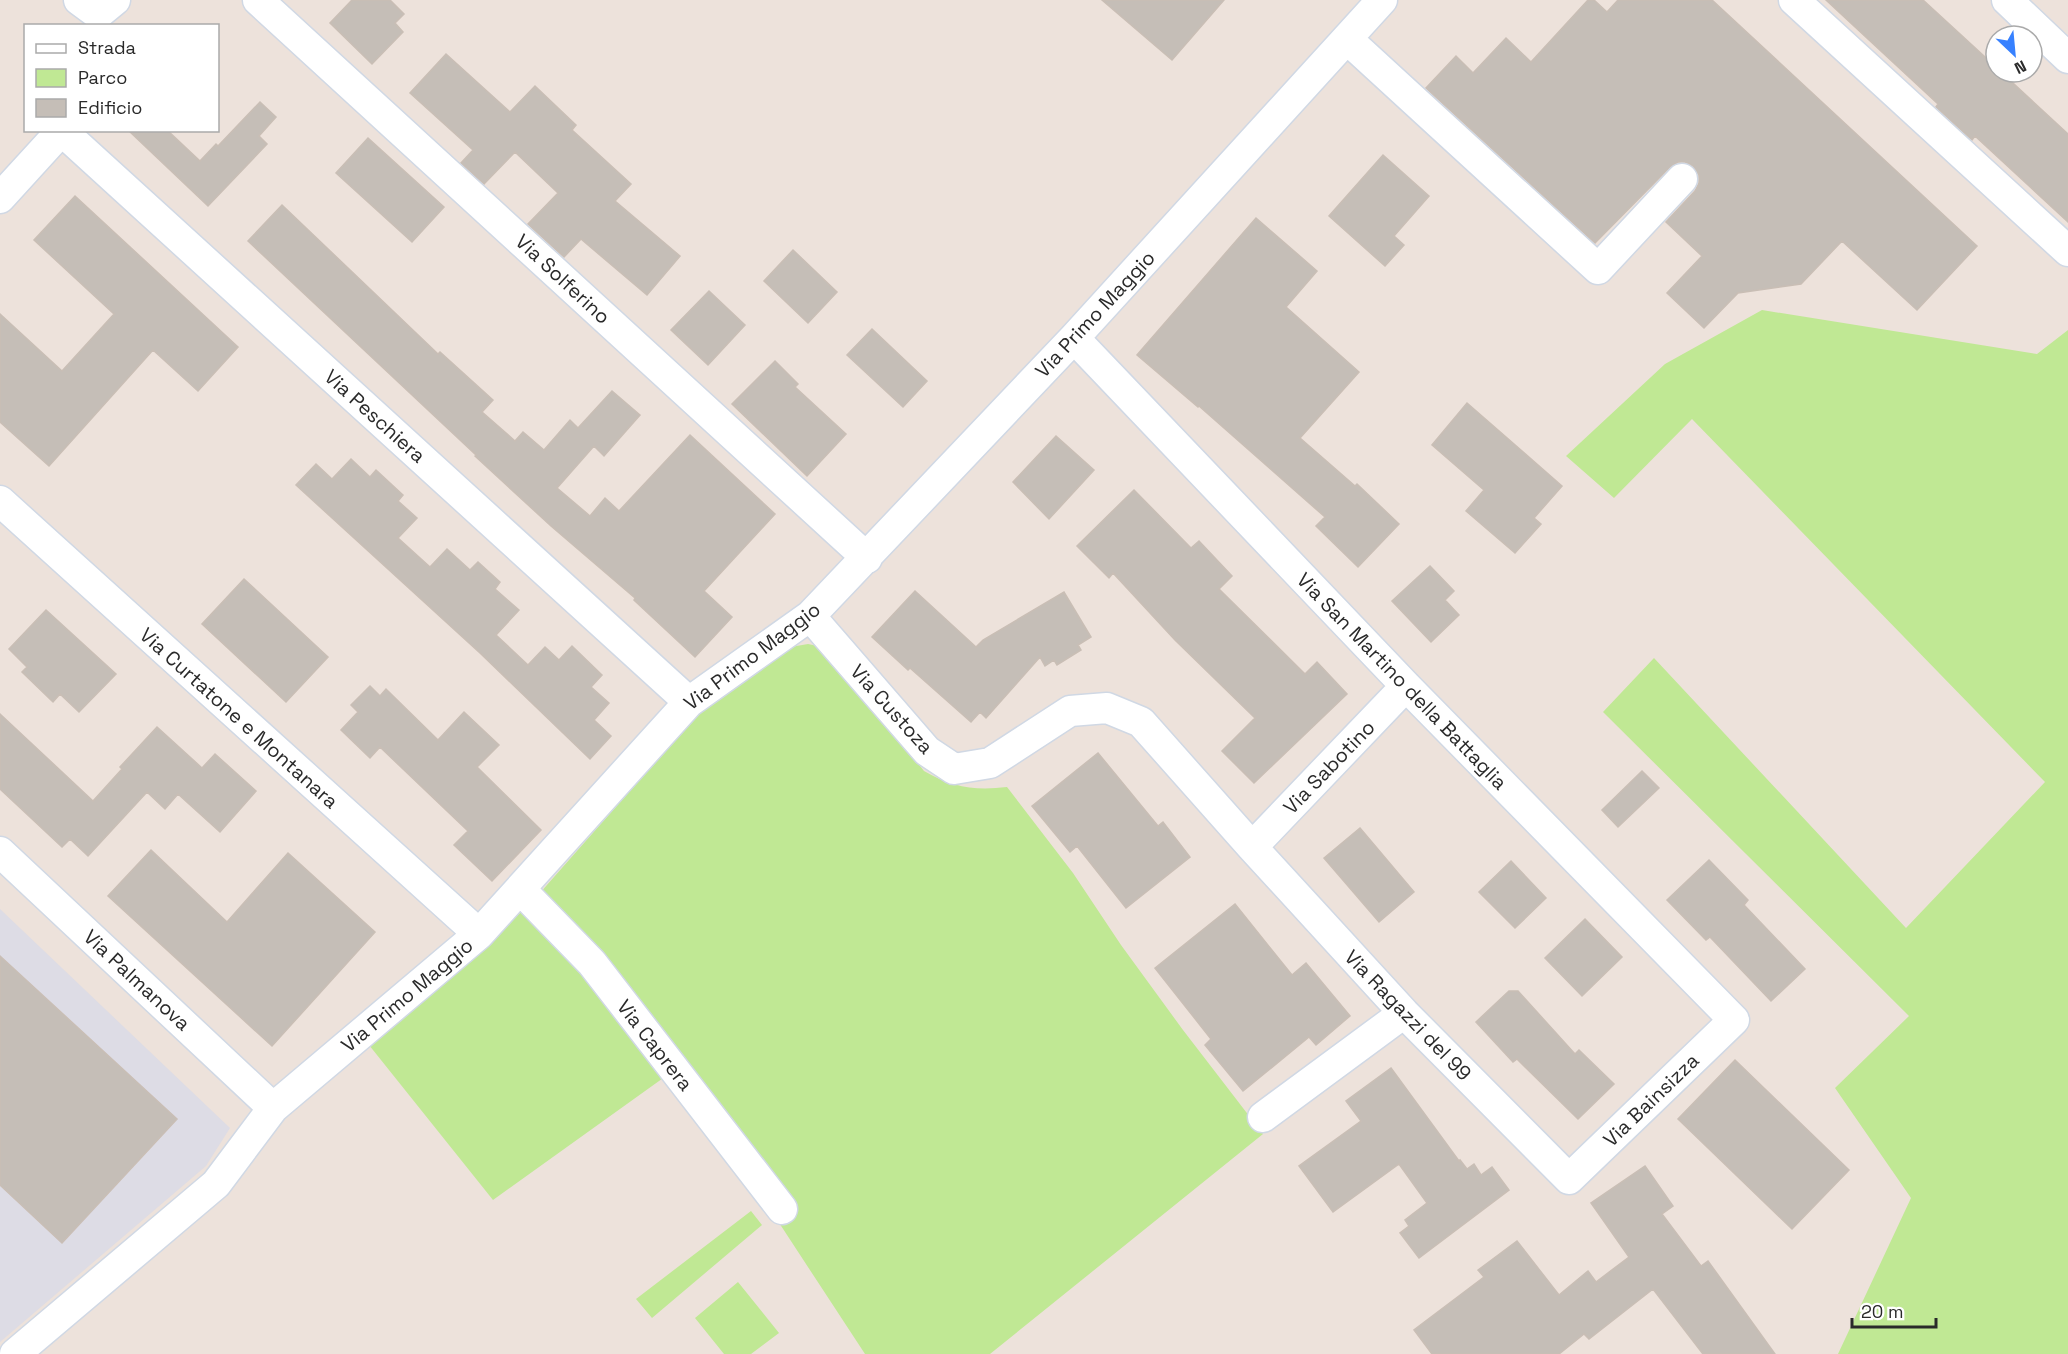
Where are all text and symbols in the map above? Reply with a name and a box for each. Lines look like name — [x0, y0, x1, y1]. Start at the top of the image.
legend — [24, 24, 219, 132]
north arrow — [1984, 24, 2044, 84]
text: Strada — [78, 36, 136, 59]
text: N — [2011, 55, 2030, 79]
text: Parco — [78, 66, 127, 89]
text: Edificio — [78, 96, 142, 119]
street label: Via Solferino — [510, 228, 616, 330]
street label: Via Primo Maggio — [1029, 245, 1161, 383]
street label: Via Peschiera — [319, 364, 431, 468]
street label: Via San Martino della Battaglia — [1291, 567, 1513, 795]
street label: Via Primo Maggio — [678, 596, 826, 716]
street label: Via Curtatone e Montanara — [134, 622, 344, 814]
street label: Via Custoza — [845, 659, 939, 759]
street label: Via Sabotino — [1278, 714, 1380, 820]
street label: Via Palmanova — [78, 924, 196, 1036]
street label: Via Primo Maggio — [336, 932, 478, 1058]
street label: Via Ragazzi del 99 — [1339, 944, 1477, 1086]
street label: Via Caprera — [611, 994, 699, 1096]
street label: Via Bainsizza — [1598, 1048, 1704, 1152]
scale bar — [1852, 1291, 1936, 1329]
text: 20 m — [1861, 1300, 1904, 1323]

